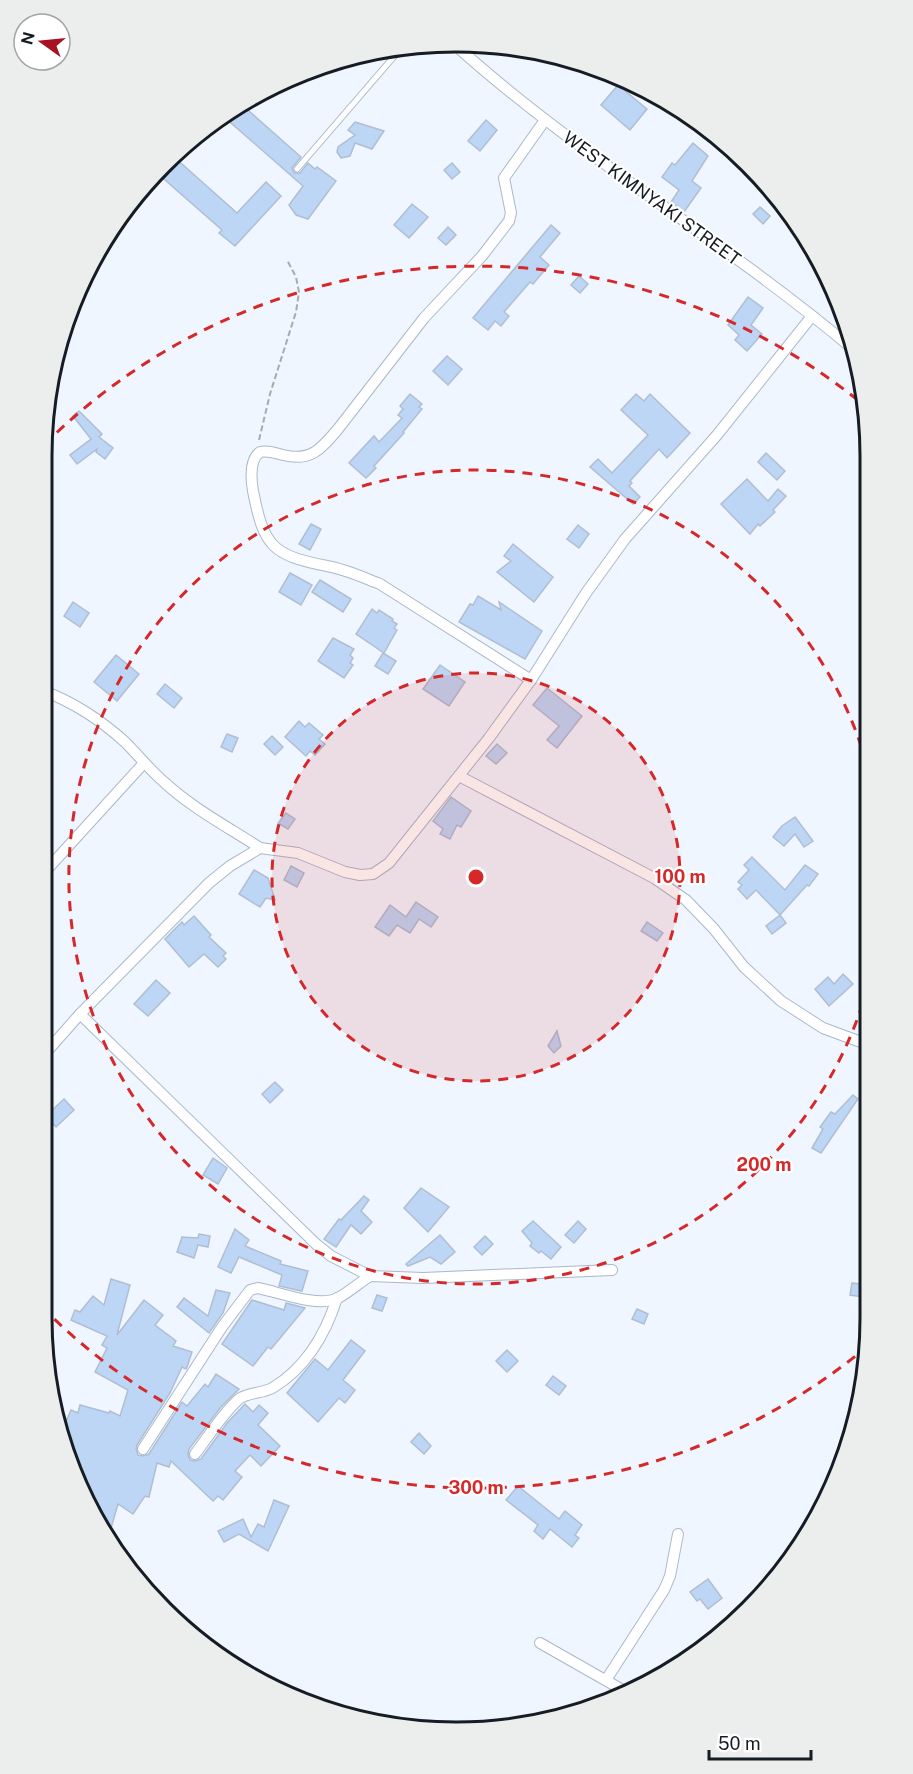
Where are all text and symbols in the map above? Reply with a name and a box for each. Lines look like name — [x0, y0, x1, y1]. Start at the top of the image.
north arrow — [12, 12, 72, 72]
text: N — [17, 30, 39, 47]
street label: WEST KIMNYAKI STREET — [559, 127, 745, 270]
text: 100 m — [654, 866, 706, 887]
centre of rings — [466, 867, 486, 887]
text: 200 m — [737, 1154, 791, 1175]
text: 300 m — [448, 1477, 504, 1498]
scale bar — [709, 1723, 811, 1761]
text: 50 m — [718, 1733, 761, 1754]

